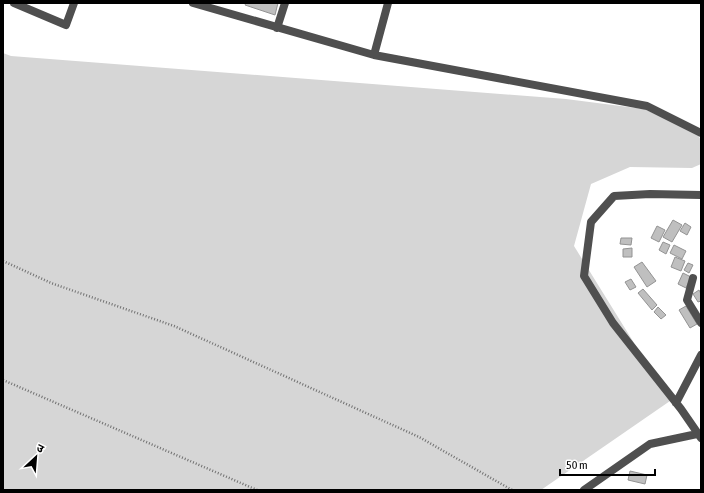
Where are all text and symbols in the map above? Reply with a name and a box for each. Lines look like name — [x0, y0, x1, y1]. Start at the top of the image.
north arrow — [16, 437, 56, 477]
text: उ — [35, 441, 46, 455]
scale bar — [560, 451, 655, 477]
text: 50 m — [566, 458, 588, 472]

